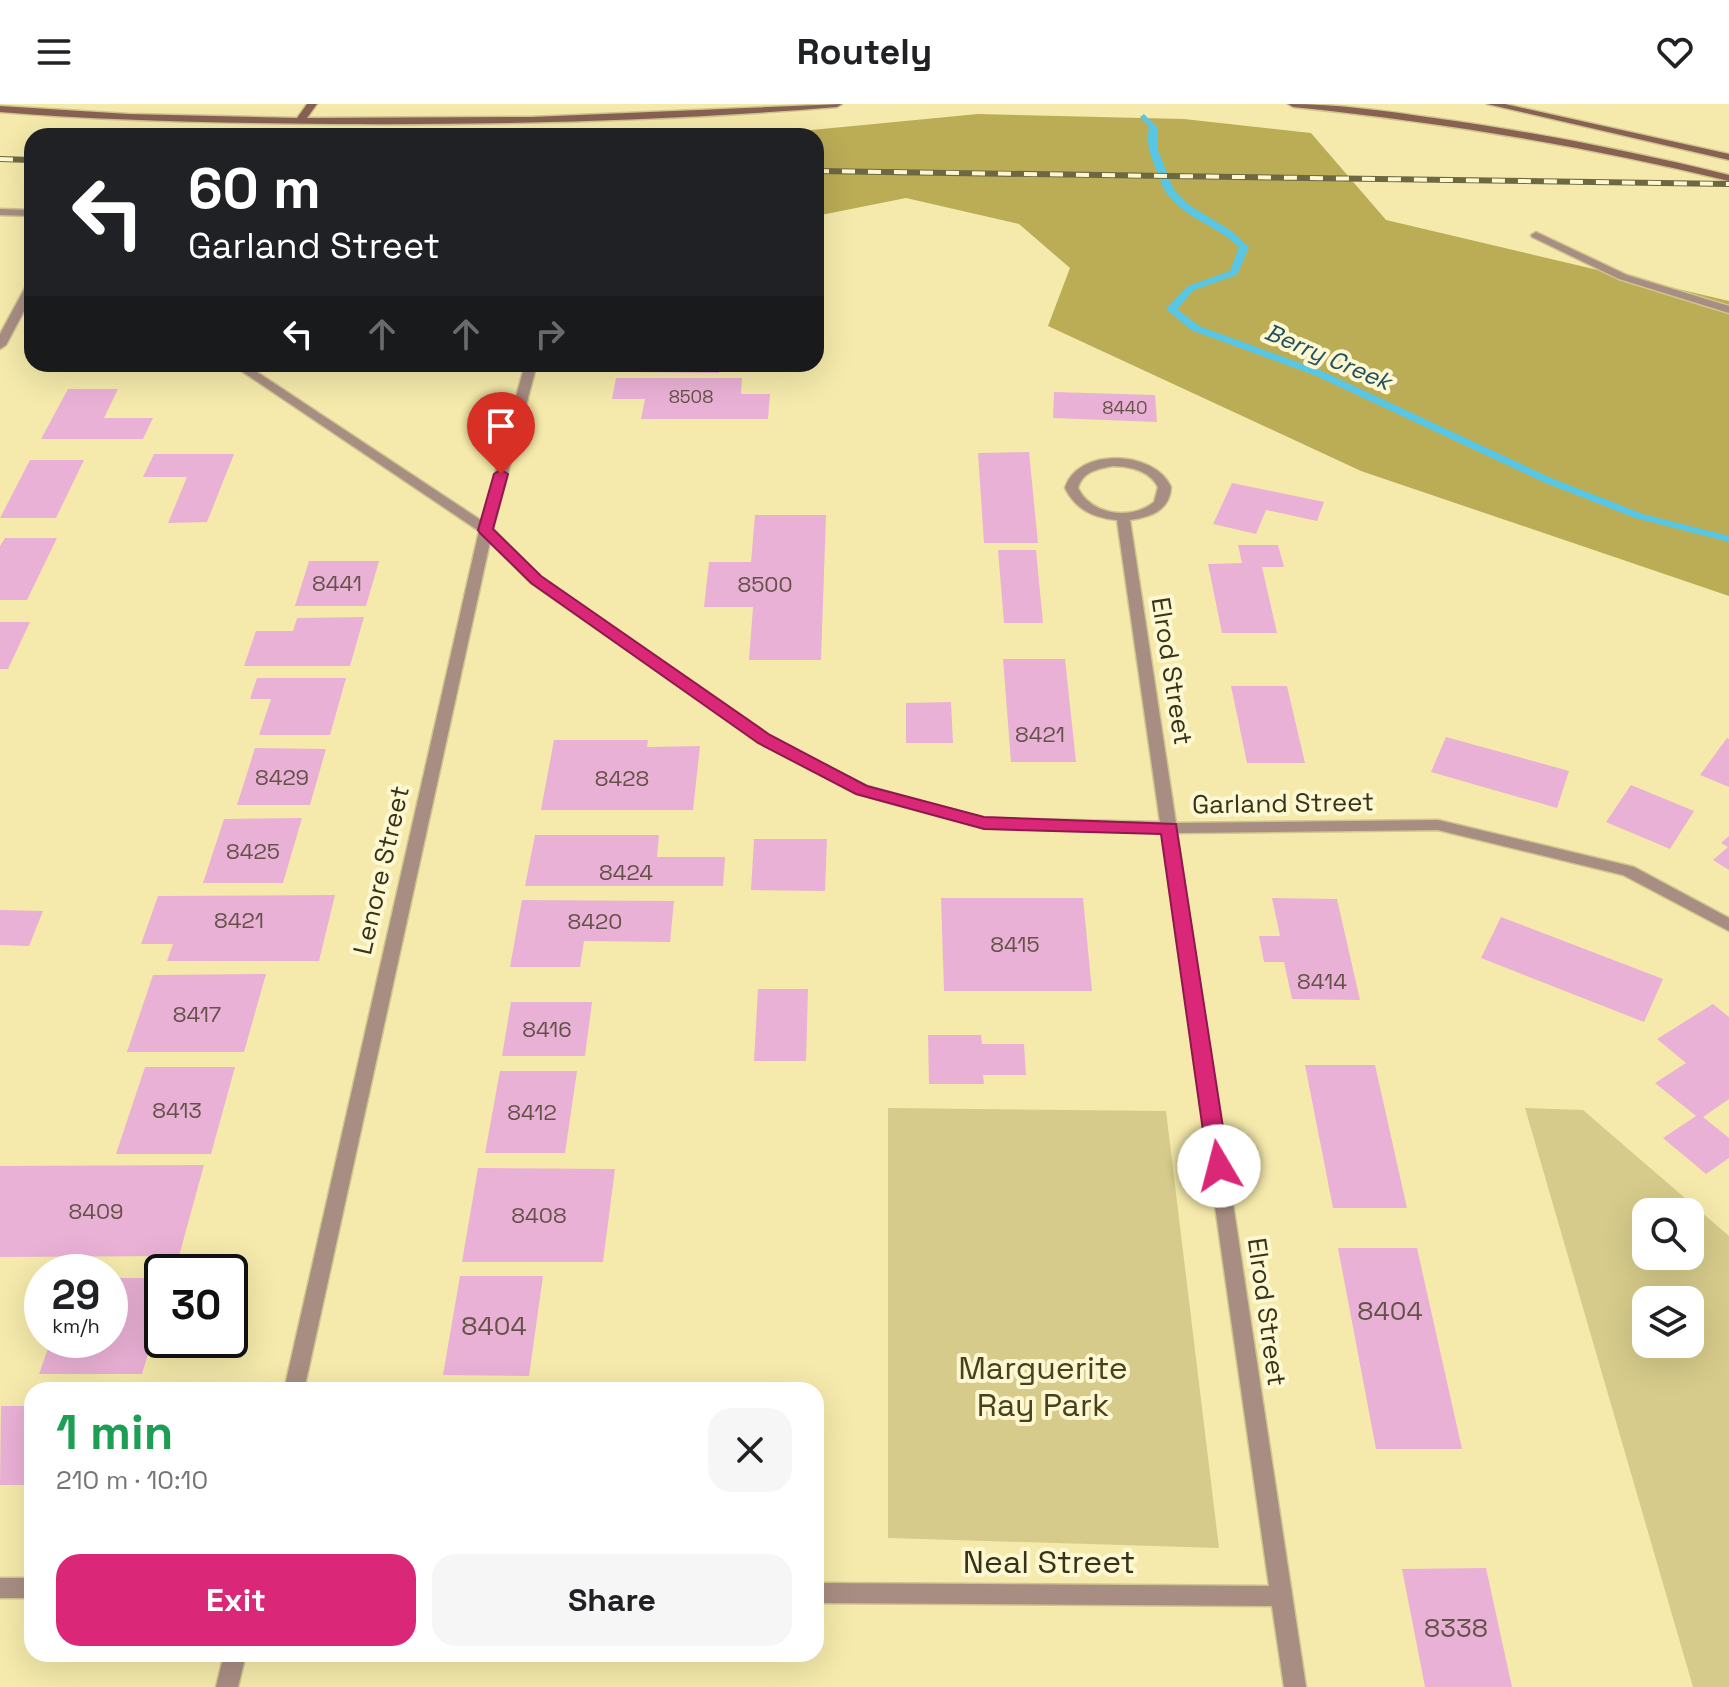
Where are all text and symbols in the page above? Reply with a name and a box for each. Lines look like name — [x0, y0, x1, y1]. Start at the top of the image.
text: Routely — [797, 29, 932, 75]
icon: menu — [32, 30, 76, 74]
icon: heart — [1653, 30, 1697, 74]
text: 60 m — [188, 153, 321, 224]
icon: left — [56, 160, 160, 264]
text: Garland Street — [188, 223, 440, 269]
icon: left — [276, 312, 320, 356]
icon: ahead — [360, 312, 404, 356]
icon: ahead — [444, 312, 488, 356]
icon: right — [528, 312, 572, 356]
water label: Berry Creek — [1260, 316, 1399, 398]
house number: 8508 — [669, 385, 713, 408]
pin — [467, 392, 535, 474]
house number: 8440 — [1102, 396, 1148, 419]
icon: arrive — [479, 404, 523, 448]
house number: 8441 — [312, 569, 362, 597]
house number: 8500 — [737, 570, 793, 598]
street label: Elrod Street — [1144, 595, 1200, 747]
house number: 8421 — [1015, 720, 1065, 748]
house number: 8429 — [255, 763, 309, 791]
house number: 8428 — [595, 764, 649, 792]
street label: Lenore Street — [345, 782, 417, 958]
street label: Garland Street — [1192, 784, 1374, 822]
house number: 8425 — [226, 837, 280, 865]
house number: 8424 — [599, 858, 653, 886]
house number: 8421 — [214, 906, 264, 934]
house number: 8420 — [568, 907, 622, 935]
house number: 8415 — [990, 930, 1040, 958]
house number: 8414 — [1297, 967, 1347, 995]
house number: 8417 — [173, 1000, 221, 1028]
house number: 8416 — [522, 1015, 572, 1043]
house number: 8413 — [152, 1096, 202, 1124]
house number: 8412 — [507, 1098, 557, 1126]
position arrow — [1177, 1124, 1261, 1208]
house number: 8409 — [68, 1197, 124, 1225]
map controls — [1632, 1198, 1704, 1358]
button: search — [1632, 1198, 1704, 1270]
house number: 8408 — [511, 1201, 567, 1229]
street label: Elrod Street — [1240, 1236, 1294, 1388]
speed limit sign: 30 — [144, 1254, 248, 1358]
text: 29 — [52, 1270, 100, 1321]
button: layers — [1632, 1286, 1704, 1358]
house number: 8404 — [1357, 1294, 1423, 1328]
house number: 8404 — [461, 1309, 527, 1343]
text: km/h — [52, 1313, 100, 1339]
park label: Marguerite Ray Park — [958, 1348, 1128, 1425]
text: 1 min — [56, 1402, 173, 1463]
button: close — [708, 1408, 792, 1492]
text: 210 m · 10:10 — [56, 1463, 208, 1497]
street label: Neal Street — [963, 1542, 1135, 1582]
button: Exit — [56, 1554, 416, 1646]
button: Share — [432, 1554, 792, 1646]
house number: 8338 — [1424, 1611, 1488, 1645]

